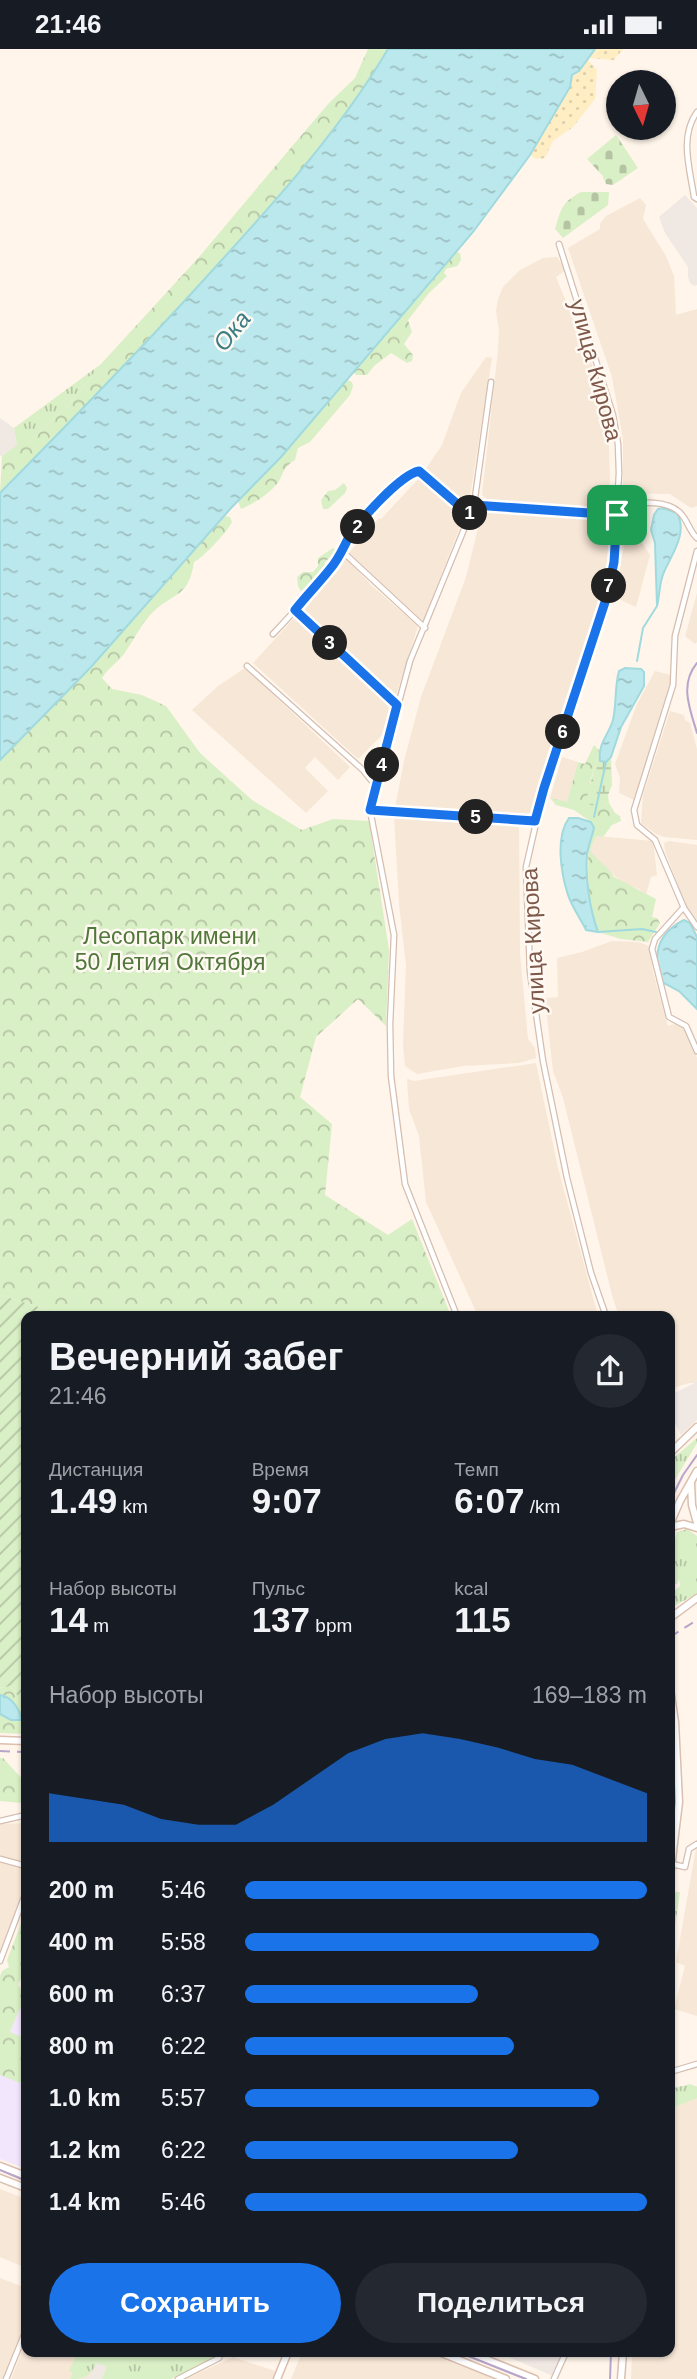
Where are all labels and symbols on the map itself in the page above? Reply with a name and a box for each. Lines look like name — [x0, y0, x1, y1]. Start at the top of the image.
north arrow — [606, 70, 676, 140]
street label: улица Кирова — [565, 296, 628, 444]
water label: Ока — [207, 305, 256, 356]
pin — [587, 485, 647, 545]
pin: 1 — [452, 496, 488, 531]
pin: 2 — [340, 510, 376, 545]
pin: 7 — [592, 569, 626, 603]
pin: 3 — [312, 625, 348, 661]
pin: 6 — [546, 715, 580, 749]
pin: 4 — [364, 747, 400, 783]
pin: 5 — [458, 799, 494, 835]
street label: улица Кирова — [516, 867, 550, 1015]
park label: Лесопарк имени 50 Летия Октября — [75, 923, 265, 975]

